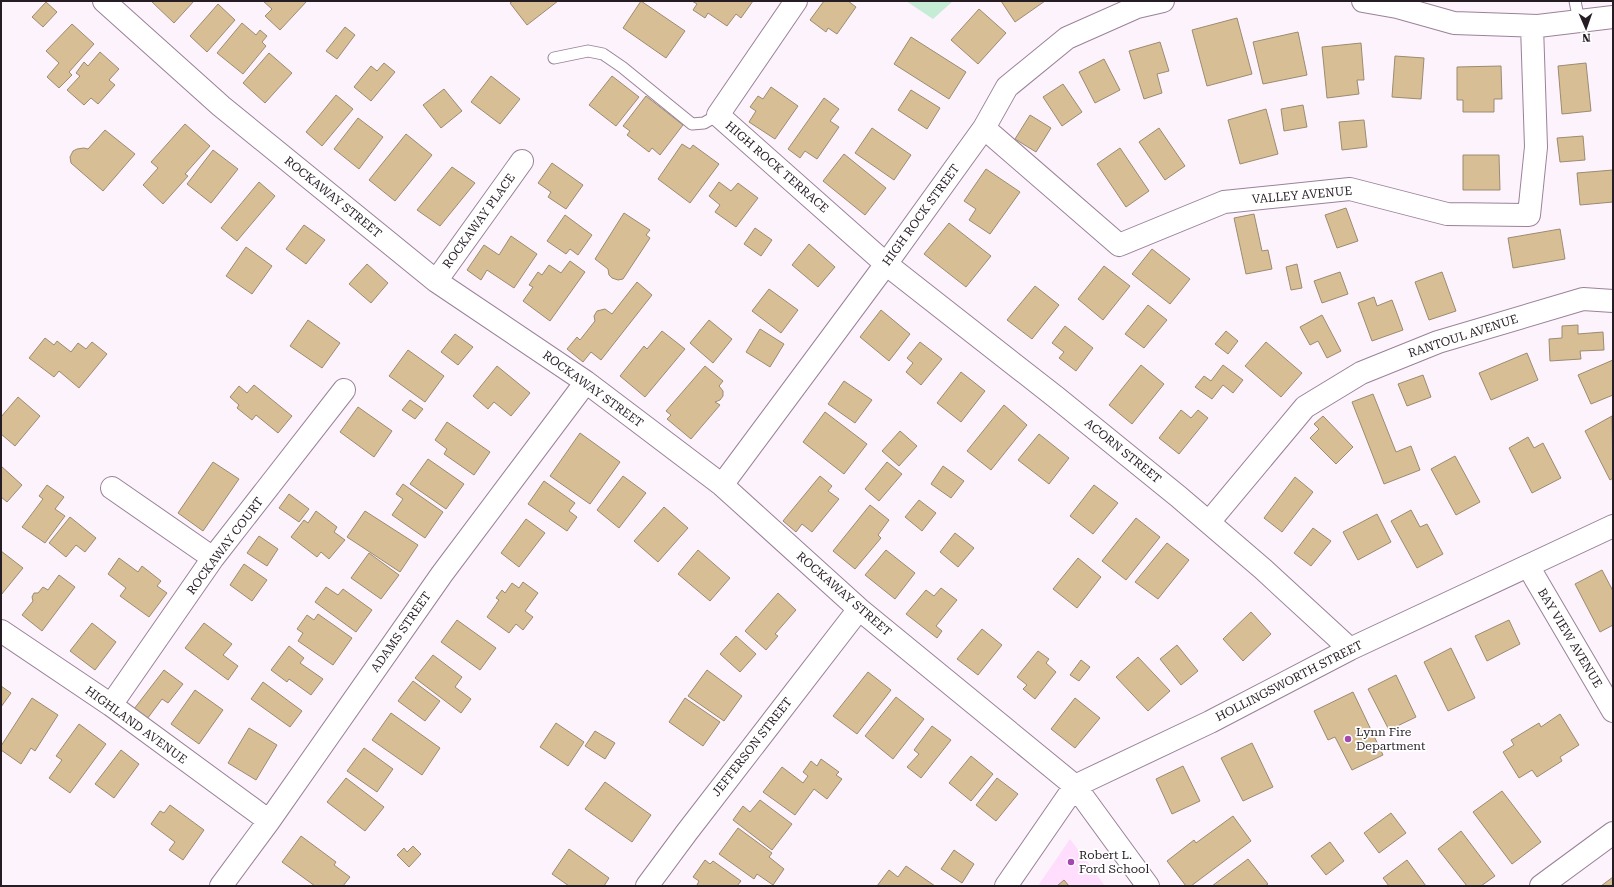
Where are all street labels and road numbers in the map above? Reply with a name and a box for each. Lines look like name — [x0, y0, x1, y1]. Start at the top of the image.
street label: HIGH ROCK TERRACE — [723, 118, 831, 216]
street label: ROCKAWAY STREET — [282, 153, 384, 241]
street label: HIGH ROCK STREET — [879, 162, 963, 268]
street label: ROCKAWAY PLACE — [440, 171, 518, 271]
street label: VALLEY AVENUE — [1251, 184, 1353, 206]
street label: RANTOUL AVENUE — [1406, 312, 1520, 360]
street label: ROCKAWAY STREET — [540, 348, 646, 430]
street label: ACORN STREET — [1082, 416, 1164, 486]
street label: ROCKAWAY COURT — [184, 495, 266, 597]
street label: ROCKAWAY STREET — [794, 549, 894, 639]
street label: BAY VIEW AVENUE — [1535, 586, 1605, 690]
street label: ADAMS STREET — [368, 589, 434, 675]
street label: HOLLINGSWORTH STREET — [1213, 638, 1365, 724]
street label: HIGHLAND AVENUE — [82, 683, 190, 767]
street label: JEFFERSON STREET — [709, 695, 795, 799]

